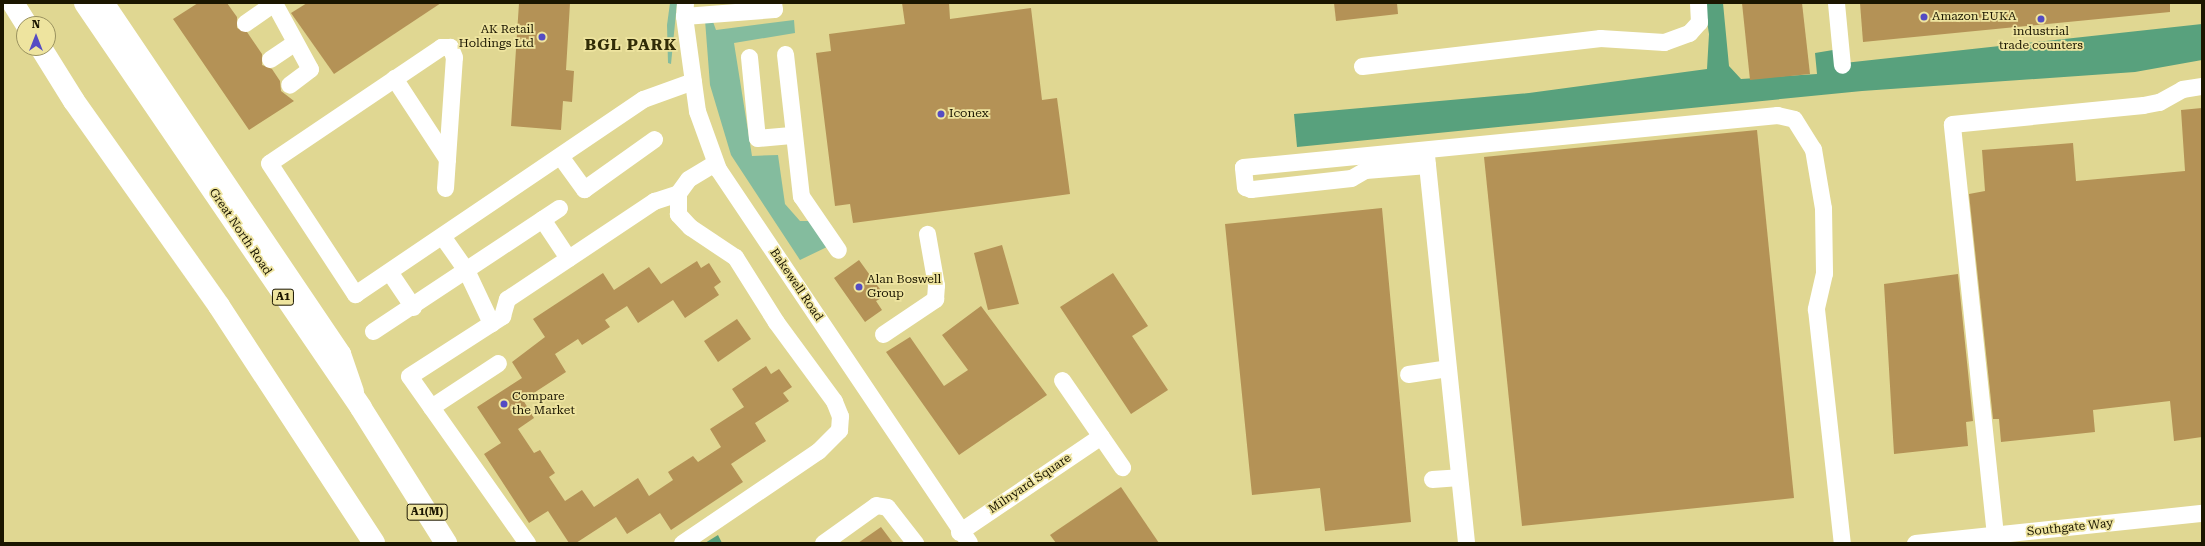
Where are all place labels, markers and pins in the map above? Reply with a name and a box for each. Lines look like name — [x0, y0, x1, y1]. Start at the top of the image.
place label: Amazon EUKA — [1932, 10, 2016, 24]
marker: Amazon EUKA — [1919, 12, 1929, 22]
marker: industrial trade counters — [2036, 14, 2046, 24]
place label: AK Retail Holdings Ltd — [459, 23, 534, 51]
place label: industrial trade counters — [1999, 25, 2083, 53]
marker: AK Retail Holdings Ltd — [537, 32, 547, 42]
place label: Iconex — [949, 107, 989, 121]
marker: Iconex — [936, 109, 946, 119]
place label: Alan Boswell Group — [867, 273, 941, 301]
marker: Alan Boswell Group — [854, 282, 864, 292]
place label: Compare the Market — [512, 390, 575, 418]
marker: Compare the Market — [499, 399, 509, 409]

